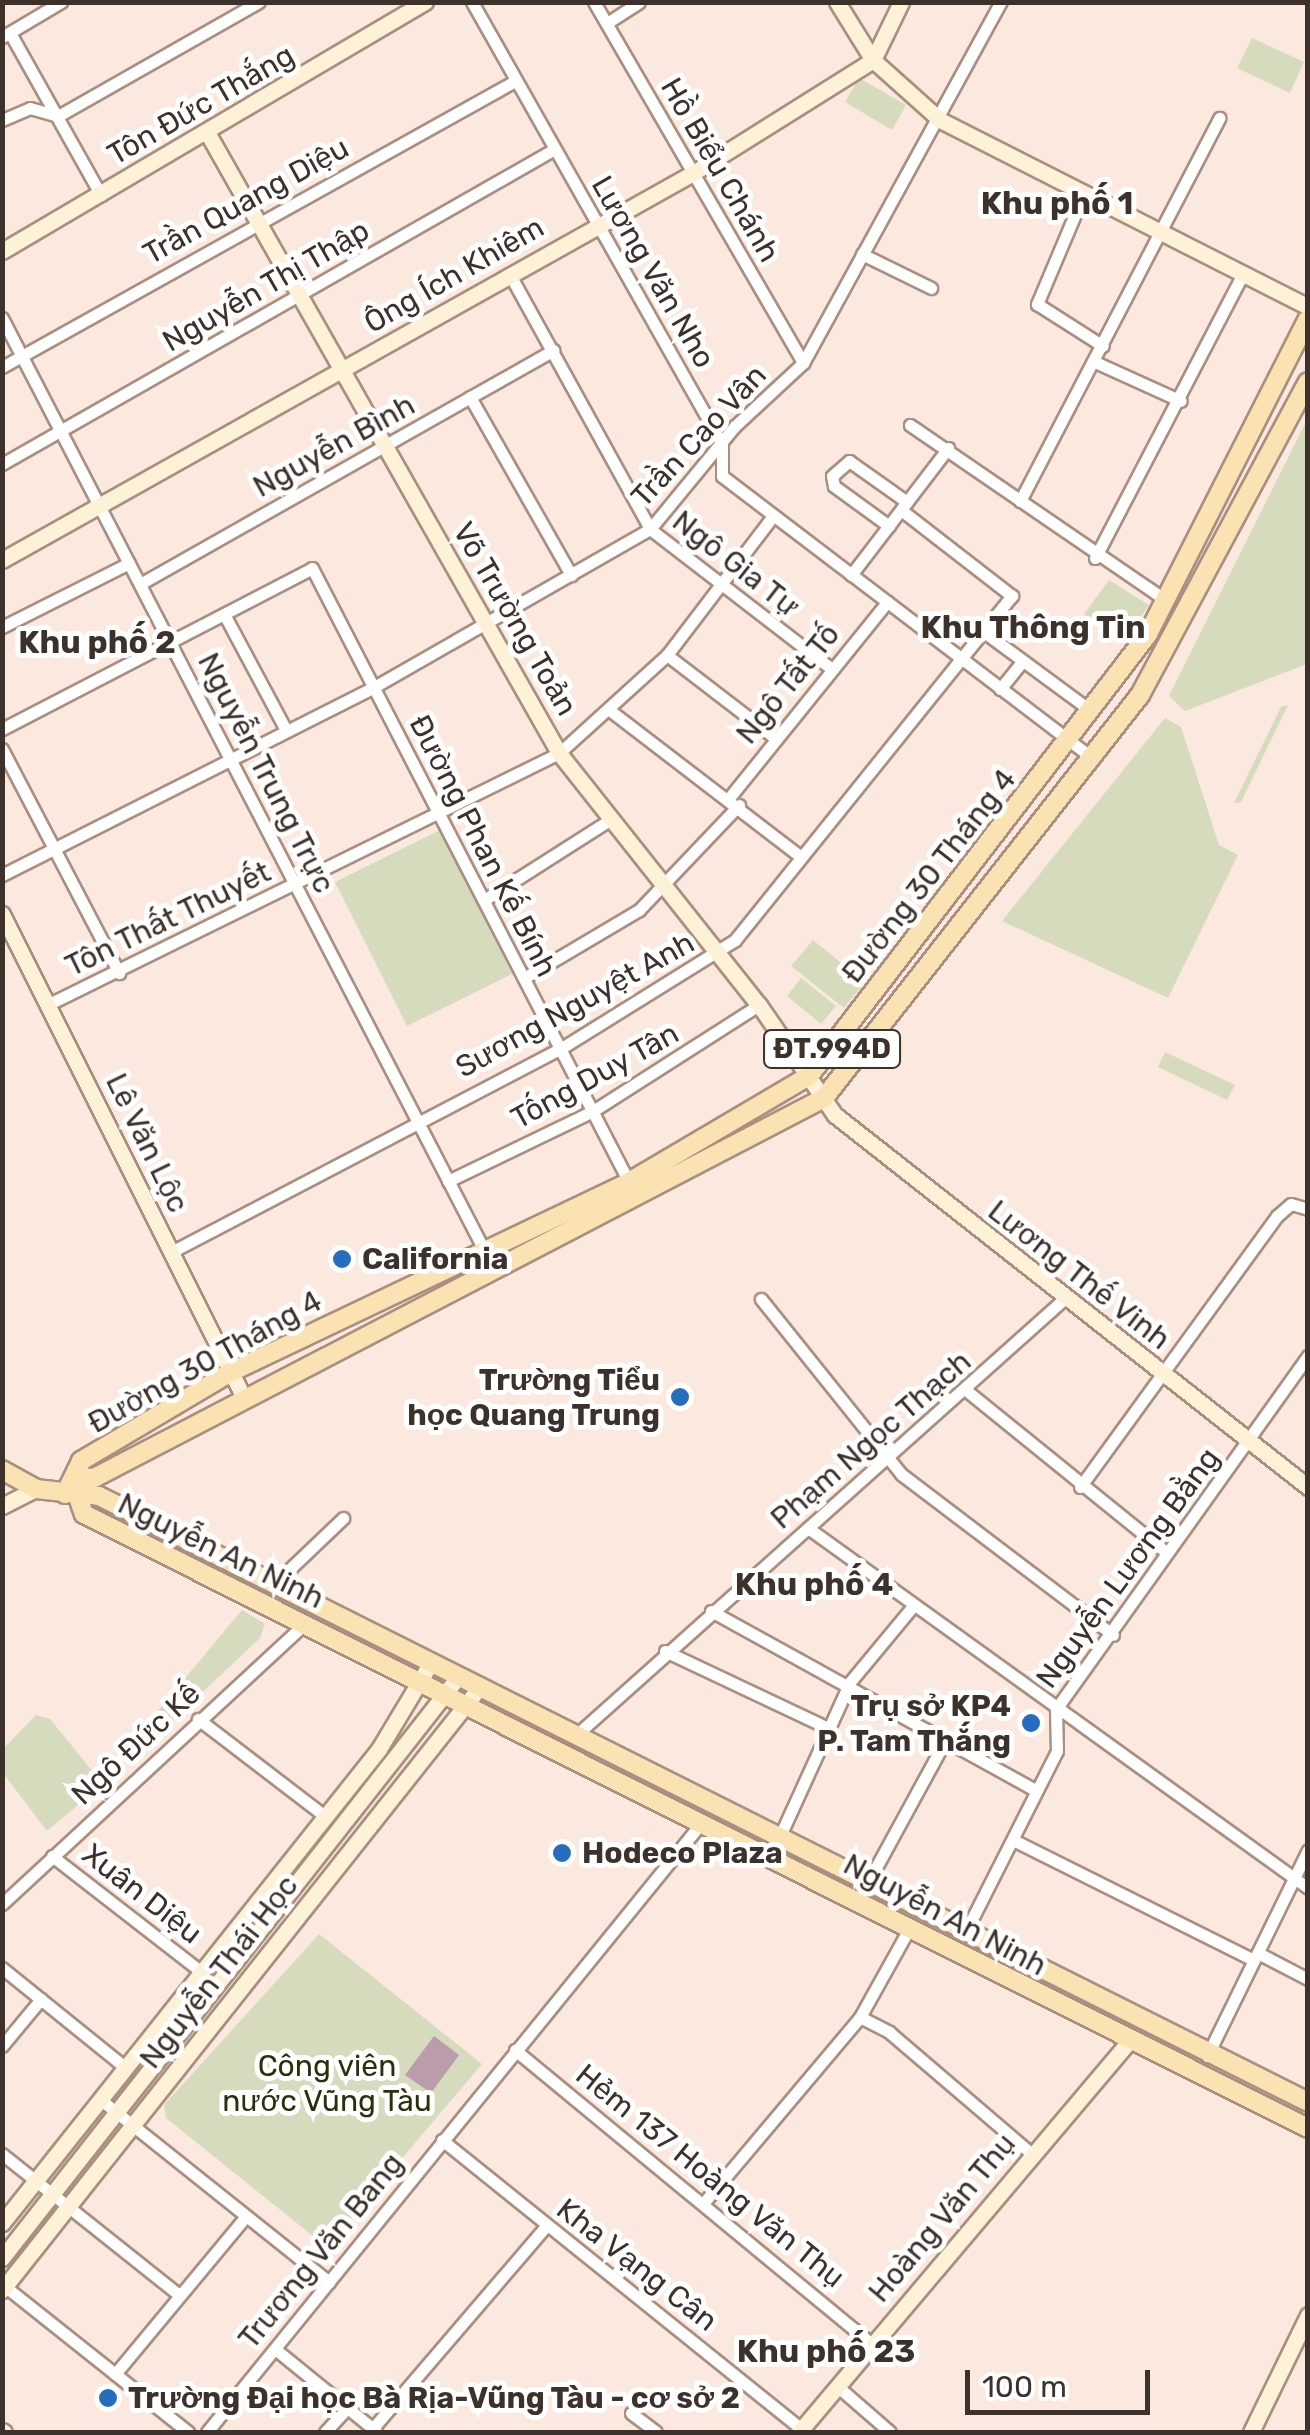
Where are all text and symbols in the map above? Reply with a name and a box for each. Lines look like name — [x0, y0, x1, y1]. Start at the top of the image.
street label: Tôn Đức Thắng — [101, 37, 301, 173]
street label: Hồ Biểu Chánh — [653, 72, 787, 268]
street label: Trần Quang Diệu — [137, 130, 355, 272]
street label: Lương Văn Nho — [583, 169, 723, 375]
district label: Khu phố 1 — [981, 184, 1133, 222]
street label: Ông Ích Khiêm — [358, 209, 550, 341]
street label: Nguyễn Thị Thập — [156, 212, 376, 360]
street label: Trần Cao Vân — [624, 357, 774, 515]
street label: Nguyễn Bình — [247, 387, 421, 505]
street label: Ngô Gia Tự — [665, 503, 807, 625]
street label: Võ Trường Toản — [445, 515, 585, 723]
district label: Khu Thông Tin — [920, 608, 1146, 646]
street label: Ngô Tất Tố — [728, 616, 848, 752]
district label: Khu phố 2 — [18, 623, 176, 661]
street label: Nguyễn Trung Trực — [190, 646, 342, 900]
street label: Đường Phan Kế Bính — [401, 709, 565, 983]
street label: Đường 30 Tháng 4 — [834, 762, 1024, 990]
street label: Tôn Thất Thuyết — [59, 853, 277, 985]
street label: Sương Nguyệt Anh — [449, 924, 701, 1086]
street label: Tống Duy Tân — [504, 1015, 686, 1137]
road number: ĐT.994D — [762, 1026, 902, 1072]
street label: Lê Văn Lộc — [98, 1067, 196, 1219]
street label: Lương Thế Vinh — [980, 1192, 1178, 1358]
place label: California — [362, 1241, 509, 1277]
marker: California — [331, 1248, 353, 1270]
street label: Đường 30 Tháng 4 — [82, 1283, 328, 1441]
street label: Phạm Ngọc Thạch — [763, 1343, 979, 1537]
place label: Trường Tiểu học Quang Trung — [407, 1362, 660, 1432]
marker: Trường Tiểu học Quang Trung — [669, 1386, 691, 1408]
street label: Nguyễn Lương Bằng — [1029, 1441, 1227, 1695]
street label: Nguyễn An Ninh — [112, 1485, 330, 1617]
district label: Khu phố 4 — [735, 1565, 893, 1603]
street label: Ngô Đức Kế — [64, 1676, 208, 1812]
place label: Trụ sở KP4 P. Tam Thắng — [816, 1688, 1011, 1758]
marker: Trụ sở KP4 P. Tam Thắng — [1020, 1712, 1042, 1734]
place label: Hodeco Plaza — [582, 1835, 783, 1871]
street label: Xuân Diệu — [75, 1836, 209, 1952]
marker: Hodeco Plaza — [551, 1842, 573, 1864]
street label: Nguyễn An Ninh — [837, 1846, 1053, 1984]
street label: Nguyễn Thái Học — [132, 1868, 306, 2076]
park label: Công viên nước Vũng Tàu — [221, 2048, 433, 2118]
street label: Hẻm 137 Hoàng Văn Thụ — [568, 2056, 852, 2296]
street label: Hoàng Văn Thụ — [861, 2126, 1023, 2310]
street label: Trương Văn Bang — [231, 2146, 411, 2356]
street label: Kha Vạng Cân — [549, 2191, 725, 2339]
district label: Khu phố 23 — [737, 2332, 915, 2370]
scale bar — [970, 2350, 1155, 2412]
text: 100 m — [982, 2369, 1067, 2405]
place label: Trường Đại học Bà Rịa-Vũng Tàu - cơ sở 2 — [128, 2380, 741, 2416]
marker: Trường Đại học Bà Rịa-Vũng Tàu - cơ sở 2 — [97, 2387, 119, 2409]

